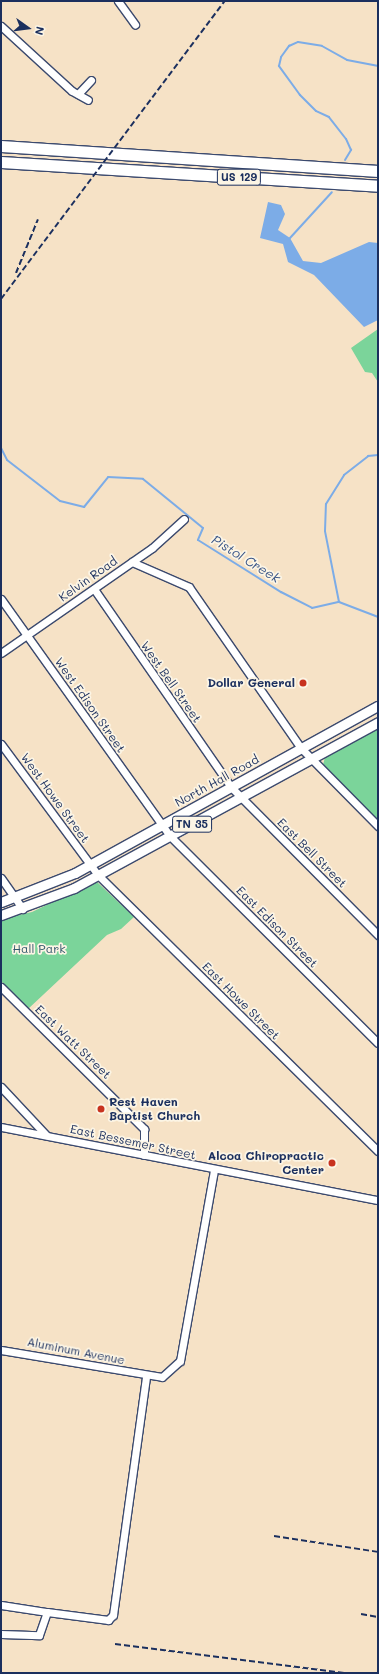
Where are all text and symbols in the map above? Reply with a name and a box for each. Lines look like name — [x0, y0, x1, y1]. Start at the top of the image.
north arrow — [8, 8, 48, 48]
text: N — [32, 25, 48, 37]
road number: US 129 — [216, 168, 262, 186]
water label: Pistol Creek — [209, 532, 283, 586]
street label: Kelvin Road — [56, 554, 120, 604]
street label: West Bell Street — [138, 639, 204, 725]
street label: West Edison Street — [52, 655, 128, 755]
place label: Dollar General — [207, 676, 295, 690]
marker: Dollar General — [298, 678, 308, 688]
street label: West Howe Street — [18, 750, 92, 846]
street label: North Hall Road — [173, 752, 261, 810]
road number: TN 35 — [172, 815, 212, 833]
street label: East Bell Street — [274, 815, 350, 891]
street label: East Edison Street — [233, 883, 321, 971]
park label: Hall Park — [12, 942, 66, 956]
street label: East Howe Street — [199, 959, 283, 1043]
street label: East Watt Street — [32, 1002, 114, 1082]
place label: Rest Haven Baptist Church — [109, 1095, 200, 1123]
marker: Rest Haven Baptist Church — [96, 1104, 106, 1114]
street label: East Bessemer Street — [69, 1122, 197, 1162]
place label: Alcoa Chiropractic Center — [208, 1149, 324, 1177]
marker: Alcoa Chiropractic Center — [327, 1158, 337, 1168]
street label: Aluminum Avenue — [26, 1334, 126, 1368]

